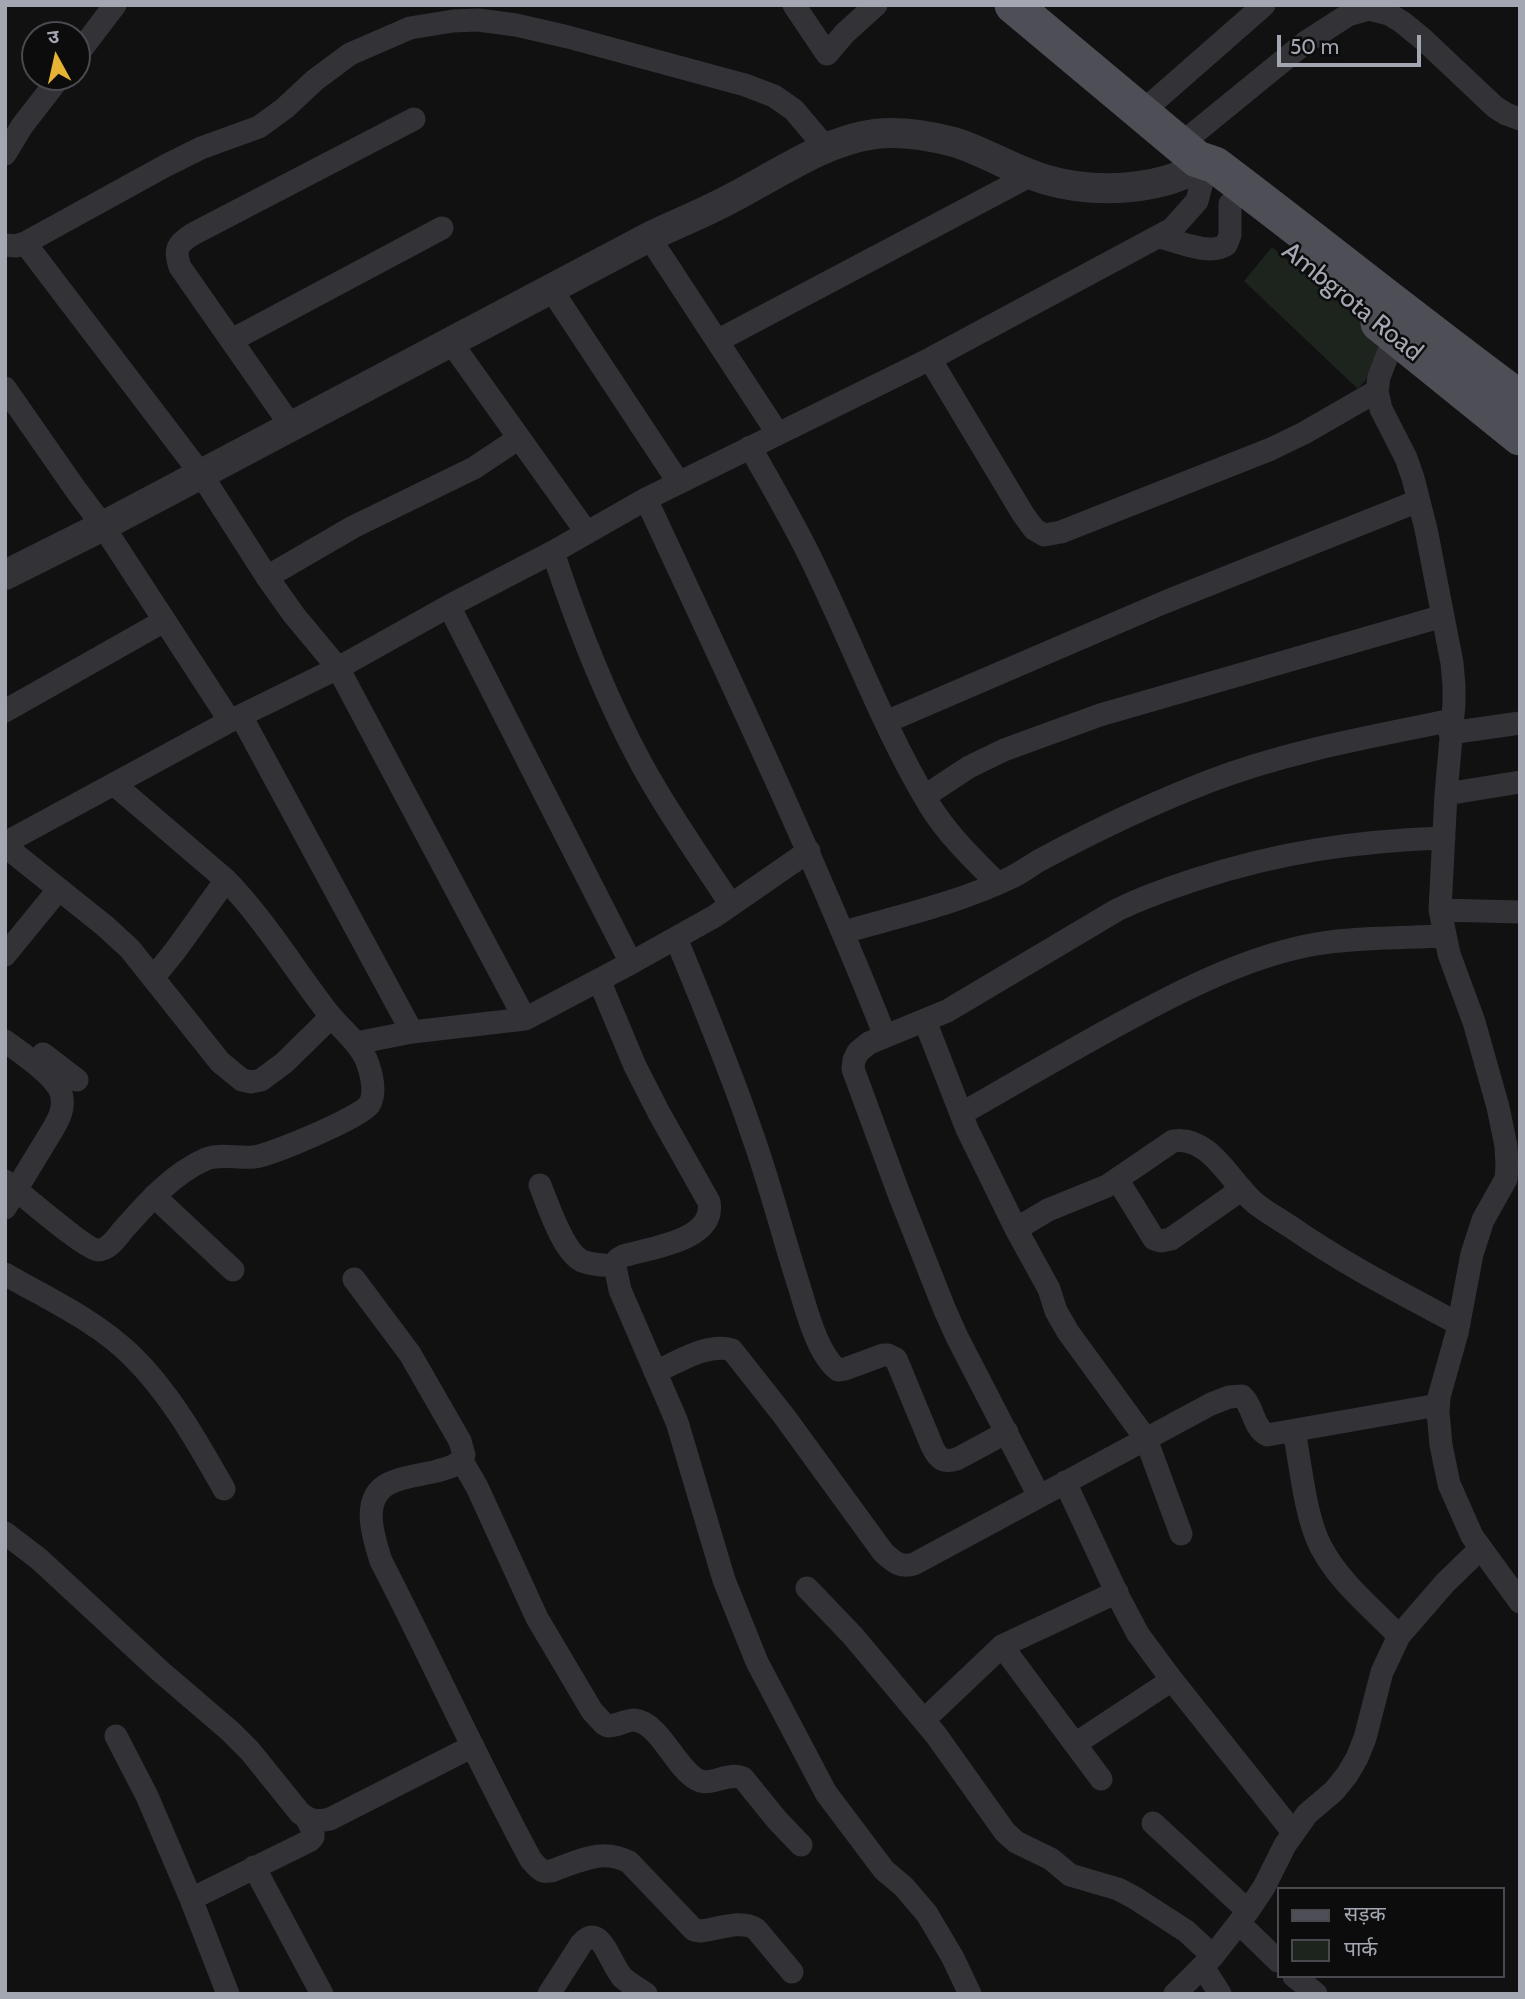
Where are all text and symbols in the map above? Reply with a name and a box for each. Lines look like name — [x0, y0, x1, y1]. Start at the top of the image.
north arrow — [21, 21, 91, 91]
scale bar — [1280, 21, 1424, 65]
text: उ — [46, 25, 60, 49]
text: 50 m — [1290, 34, 1339, 59]
street label: Ambgrota Road — [1275, 236, 1429, 368]
legend — [1276, 1887, 1504, 1978]
text: सड़क — [1344, 1901, 1386, 1926]
text: पार्क — [1344, 1936, 1378, 1961]

